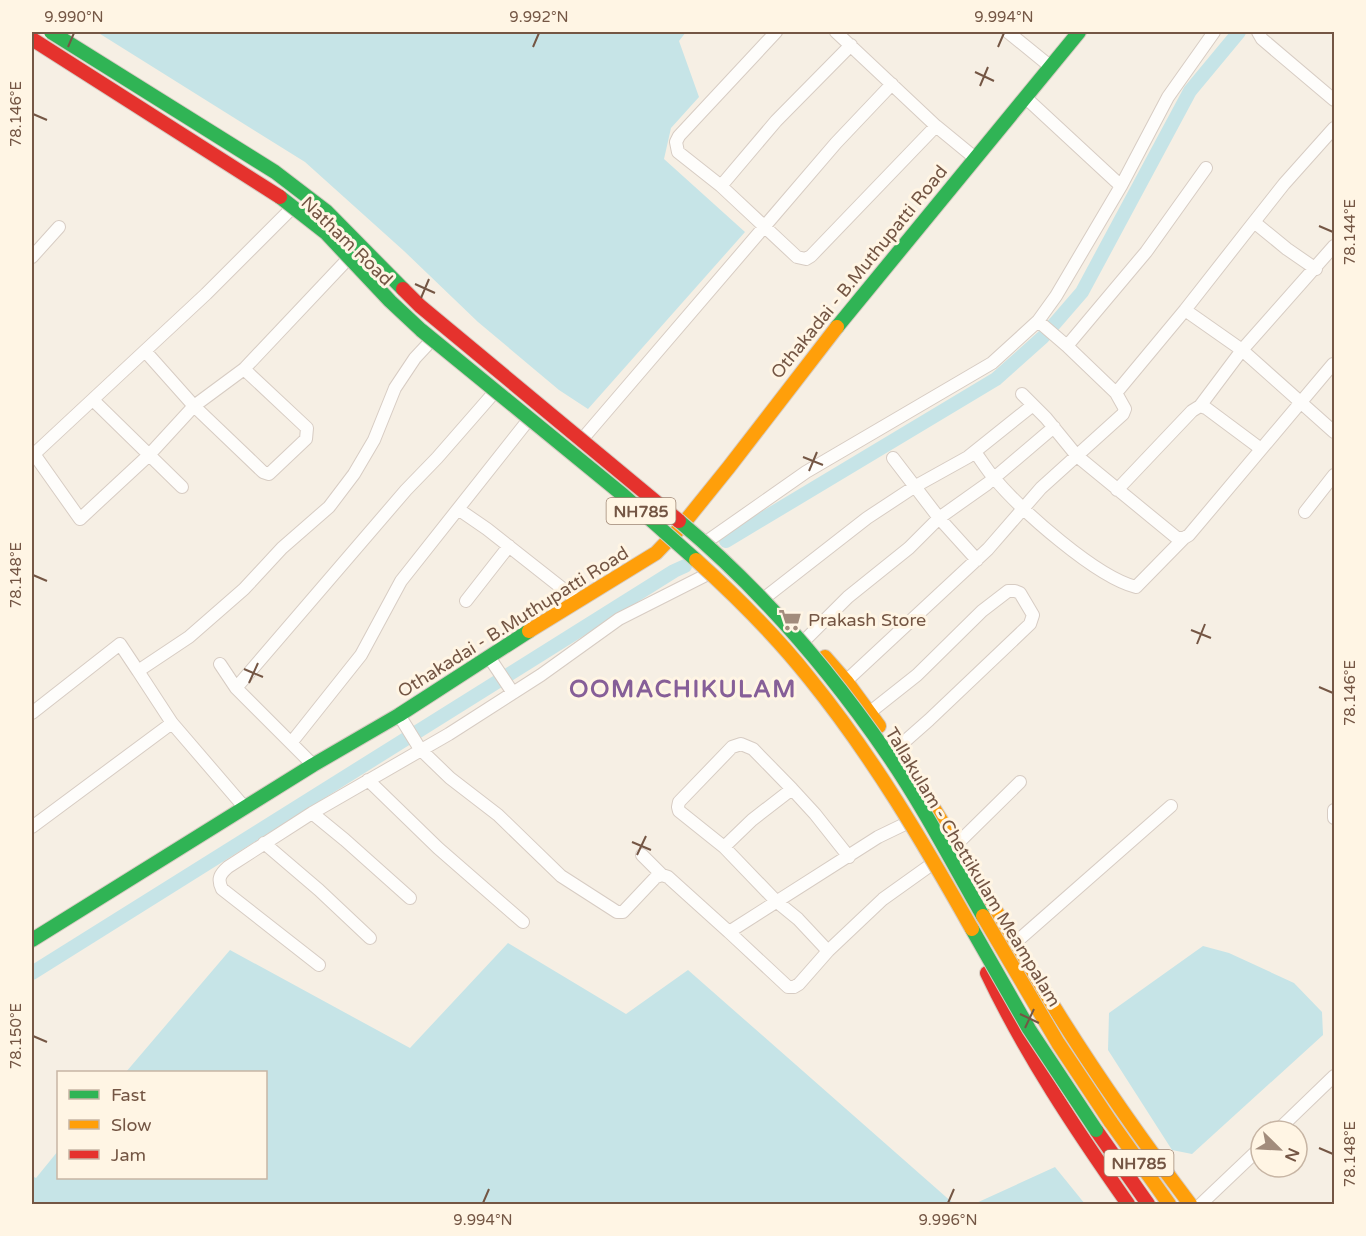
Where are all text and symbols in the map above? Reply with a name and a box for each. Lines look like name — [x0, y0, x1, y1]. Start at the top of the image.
text: 9.990°N — [44, 8, 104, 26]
text: 9.992°N — [509, 8, 569, 26]
text: 9.994°N — [974, 8, 1034, 26]
text: 78.146°E — [7, 81, 25, 147]
street label: Othakadai - B.Muthupatti Road — [766, 161, 952, 383]
street label: Natham Road — [297, 192, 397, 290]
text: 78.144°E — [1341, 199, 1359, 265]
road number: NH785 — [606, 498, 676, 524]
text: 78.148°E — [7, 542, 25, 608]
street label: Othakadai - B.Muthupatti Road — [393, 542, 633, 702]
supermarket icon: Prakash Store — [777, 607, 803, 633]
place label: Prakash Store — [808, 609, 926, 631]
text: 78.146°E — [1341, 660, 1359, 726]
district label: OOMACHIKULAM — [569, 675, 797, 704]
street label: Tallakulam - Chettikulam Meampalam — [881, 723, 1065, 1011]
text: 78.150°E — [7, 1003, 25, 1069]
legend — [57, 1071, 267, 1179]
text: Fast — [111, 1084, 146, 1106]
text: Slow — [111, 1114, 152, 1136]
north arrow — [1249, 1119, 1309, 1179]
text: 78.148°E — [1341, 1121, 1359, 1187]
text: Jam — [111, 1144, 146, 1166]
text: N — [1280, 1145, 1304, 1165]
road number: NH785 — [1104, 1150, 1174, 1176]
text: 9.994°N — [453, 1211, 513, 1229]
text: 9.996°N — [918, 1211, 978, 1229]

